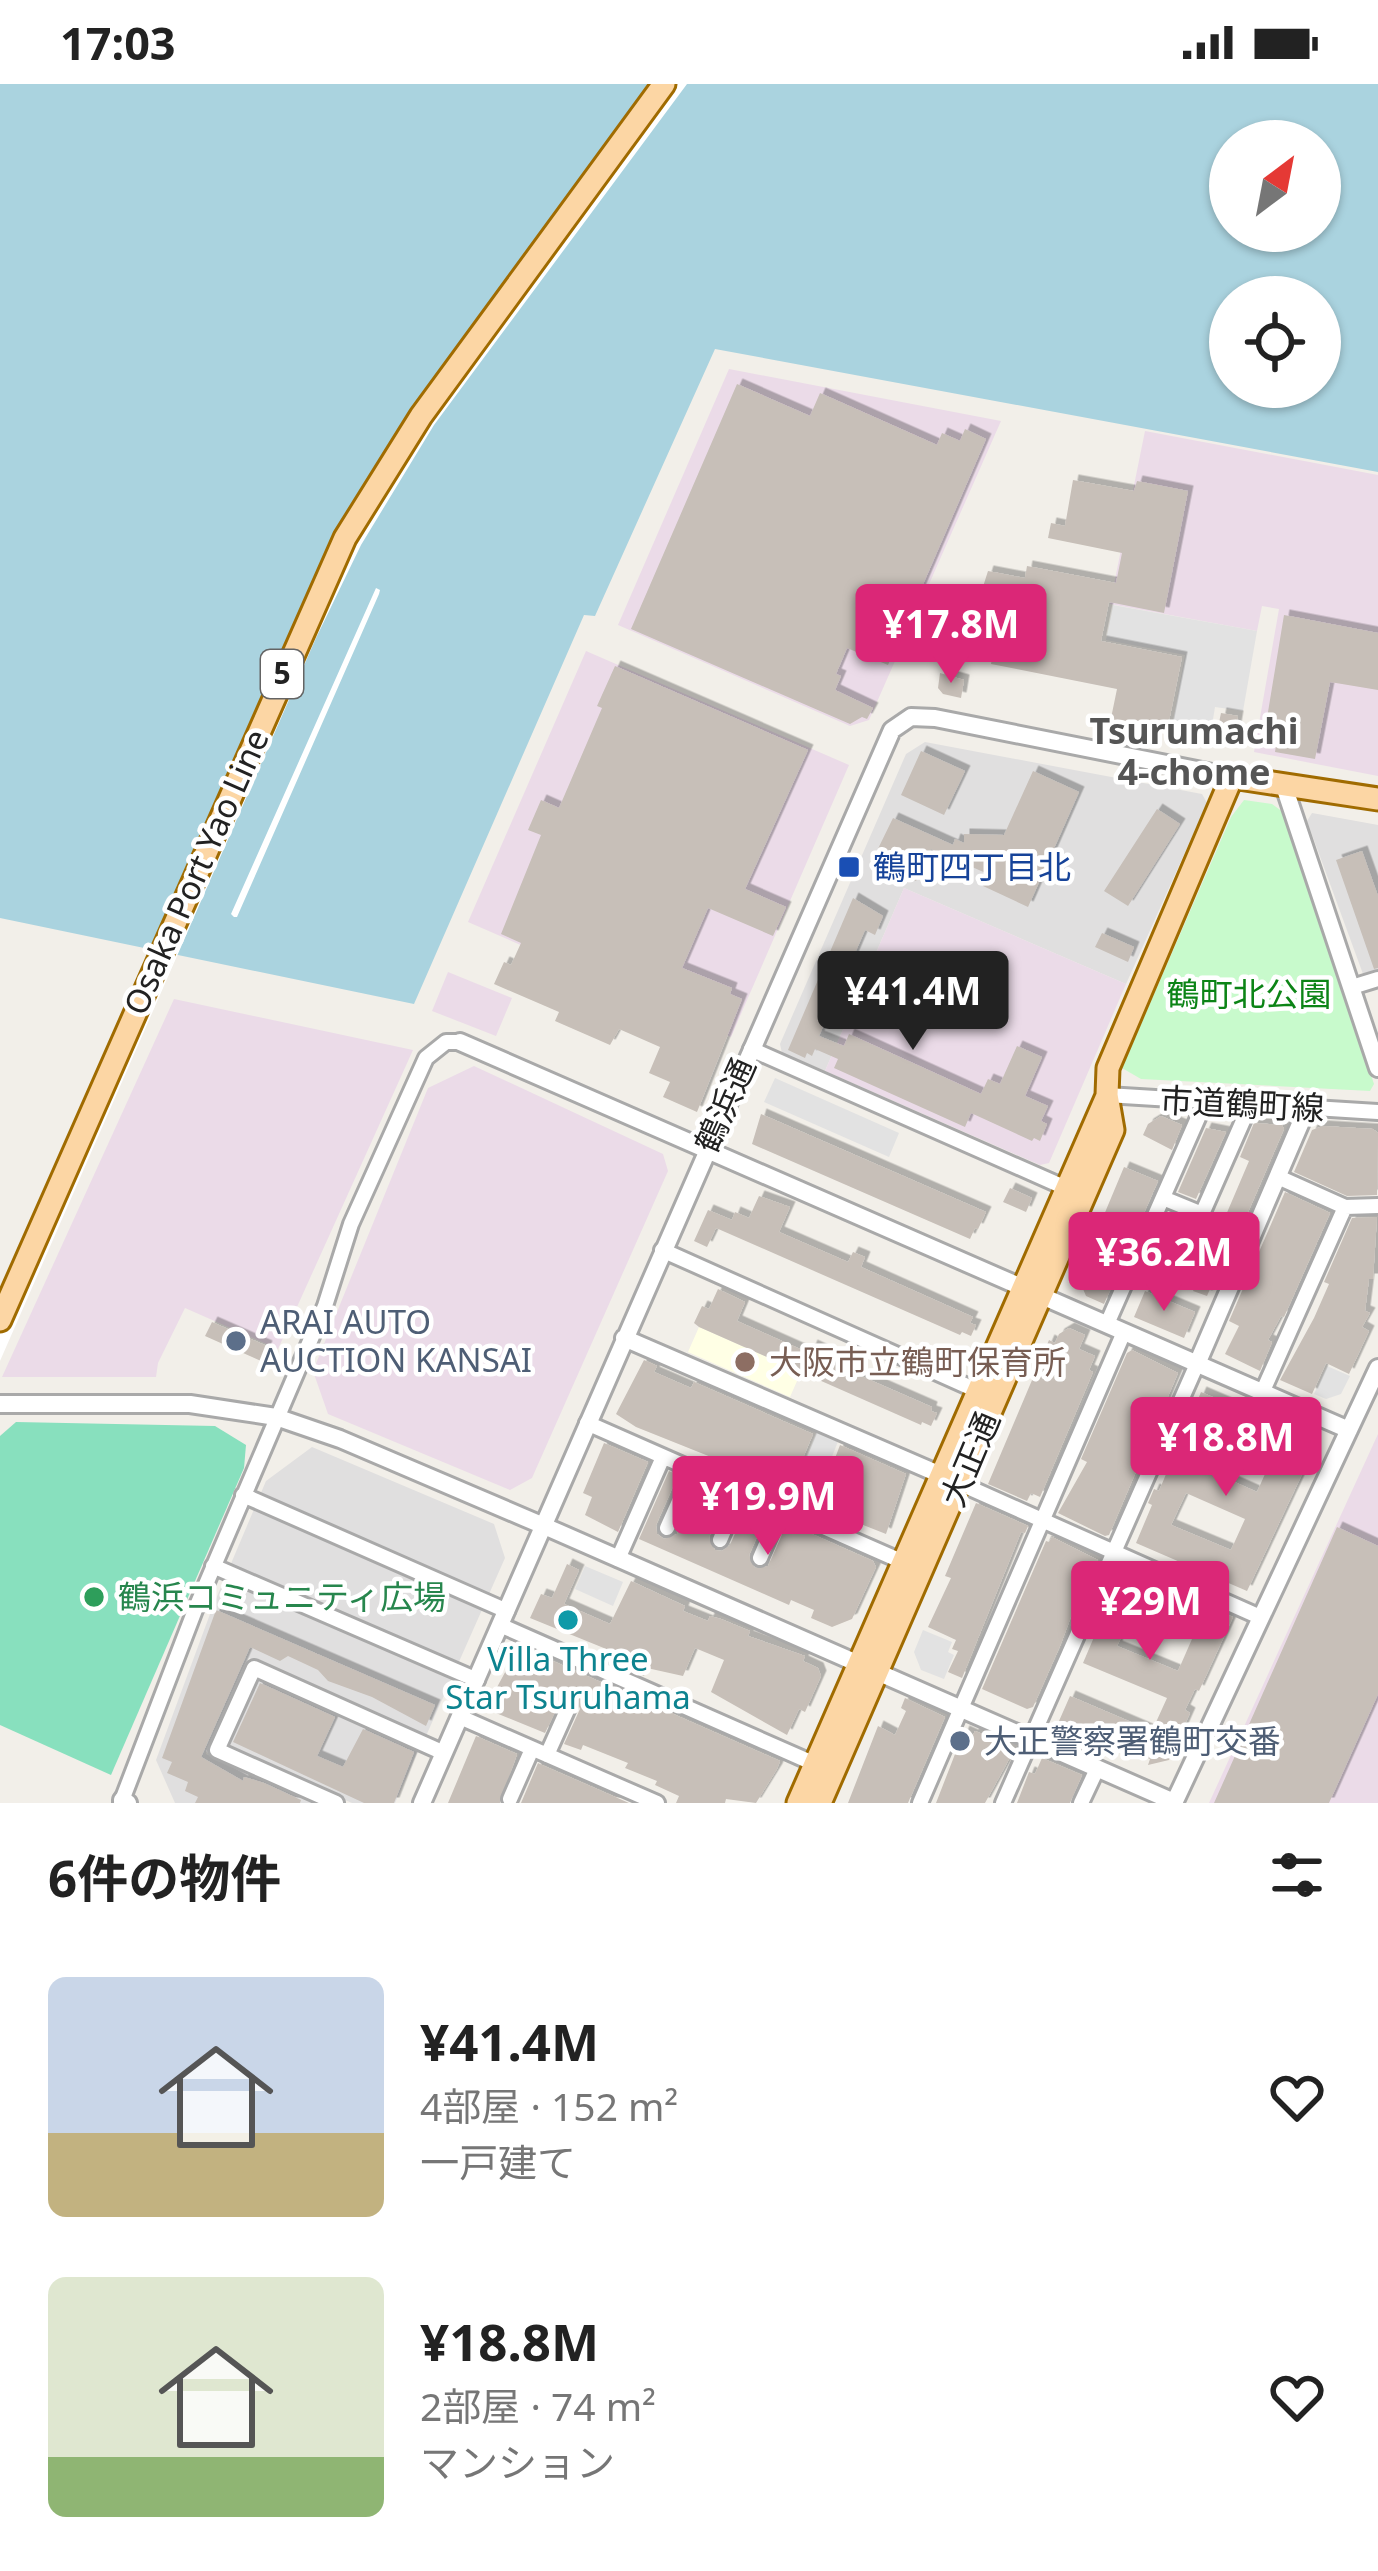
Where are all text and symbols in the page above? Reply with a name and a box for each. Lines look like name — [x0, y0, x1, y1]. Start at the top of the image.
text: 17:03 — [60, 12, 176, 73]
north arrow — [1209, 120, 1341, 252]
map controls — [1209, 120, 1341, 408]
button: locate — [1209, 276, 1341, 408]
pin: ¥17.8M — [853, 584, 1049, 686]
text: ¥17.8M — [883, 596, 1019, 649]
road number: 5 — [261, 650, 303, 698]
district label: Tsurumachi 4-chome — [1090, 706, 1298, 796]
street label: Osaka Port Yao Line — [112, 722, 279, 1022]
place label: 鶴町四丁目北 — [873, 844, 1071, 889]
marker: 鶴町四丁目北 — [836, 854, 862, 880]
pin: ¥41.4M — [815, 951, 1011, 1053]
text: ¥41.4M — [845, 963, 981, 1016]
park label: 鶴町北公園 — [1167, 971, 1332, 1016]
street label: 鶴浜通 — [684, 1050, 765, 1159]
street label: 市道鶴町線 — [1158, 1077, 1326, 1130]
pin: ¥36.2M — [1066, 1212, 1262, 1314]
text: ¥36.2M — [1096, 1224, 1232, 1277]
place label: ARAI AUTO AUCTION KANSAI — [260, 1299, 532, 1382]
marker: ARAI AUTO AUCTION KANSAI — [223, 1328, 249, 1354]
place label: 大阪市立鶴町保育所 — [769, 1339, 1066, 1384]
marker: 大阪市立鶴町保育所 — [732, 1349, 758, 1375]
pin: ¥18.8M — [1128, 1397, 1324, 1499]
street label: 大正通 — [929, 1404, 1010, 1513]
text: ¥18.8M — [1158, 1409, 1294, 1462]
pin: ¥19.9M — [670, 1456, 866, 1558]
text: ¥19.9M — [700, 1468, 836, 1521]
pin: ¥29M — [1079, 1561, 1221, 1663]
text: ¥29M — [1098, 1573, 1202, 1626]
place label: 鶴浜コミュニティ広場 — [118, 1574, 446, 1619]
marker: 鶴浜コミュニティ広場 — [81, 1584, 107, 1610]
marker: Villa Three Star Tsuruhama — [555, 1607, 581, 1633]
place label: Villa Three Star Tsuruhama — [445, 1636, 691, 1719]
place label: 大正警察署鶴町交番 — [984, 1718, 1281, 1763]
marker: 大正警察署鶴町交番 — [947, 1728, 973, 1754]
text: 6件の物件 — [48, 1842, 281, 1912]
icon: filters — [1264, 1842, 1330, 1908]
text: ¥41.4M — [420, 2006, 599, 2076]
icon: home — [144, 2025, 288, 2169]
icon: heart — [1264, 2064, 1330, 2130]
text: 4部屋 · 152 m² — [420, 2079, 678, 2132]
text: 一戸建て — [420, 2135, 576, 2188]
text: ¥18.8M — [420, 2306, 599, 2376]
icon: home — [144, 2325, 288, 2469]
icon: heart — [1264, 2364, 1330, 2430]
text: 2部屋 · 74 m² — [420, 2379, 656, 2432]
text: マンション — [420, 2435, 615, 2488]

